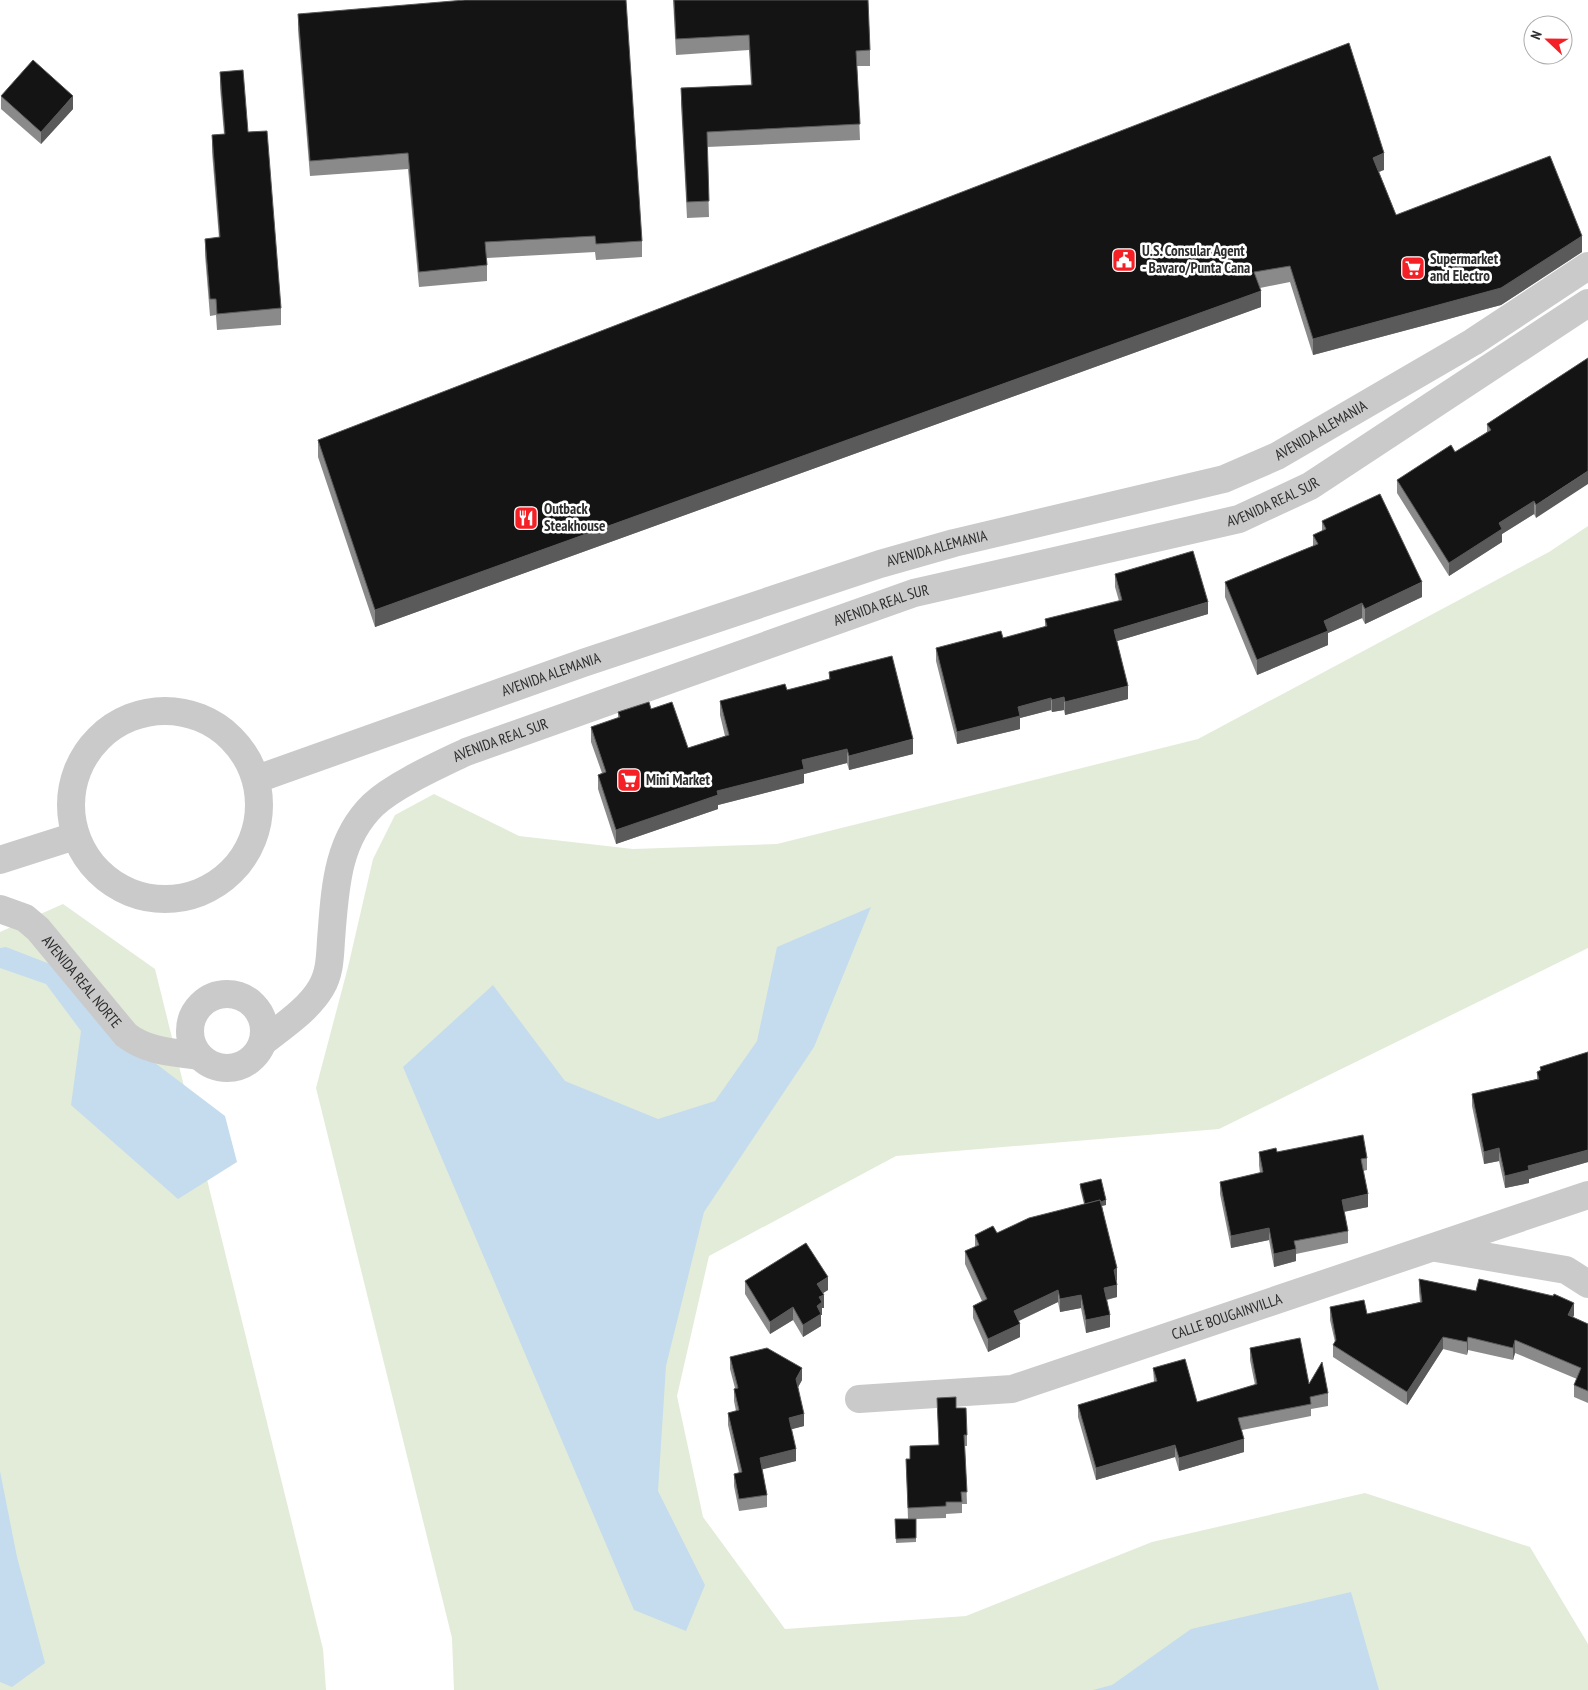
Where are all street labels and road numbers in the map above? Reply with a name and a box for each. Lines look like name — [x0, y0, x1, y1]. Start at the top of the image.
street label: AVENIDA ALEMANIA — [1271, 395, 1371, 464]
street label: AVENIDA REAL SUR — [1225, 472, 1323, 530]
street label: AVENIDA ALEMANIA — [884, 525, 990, 571]
street label: AVENIDA REAL SUR — [831, 580, 931, 630]
street label: AVENIDA ALEMANIA — [499, 648, 604, 700]
street label: AVENIDA REAL SUR — [450, 714, 550, 766]
street label: AVENIDA REAL NORTE — [38, 931, 126, 1031]
street label: CALLE BOUGAINVILLA — [1169, 1289, 1285, 1344]

